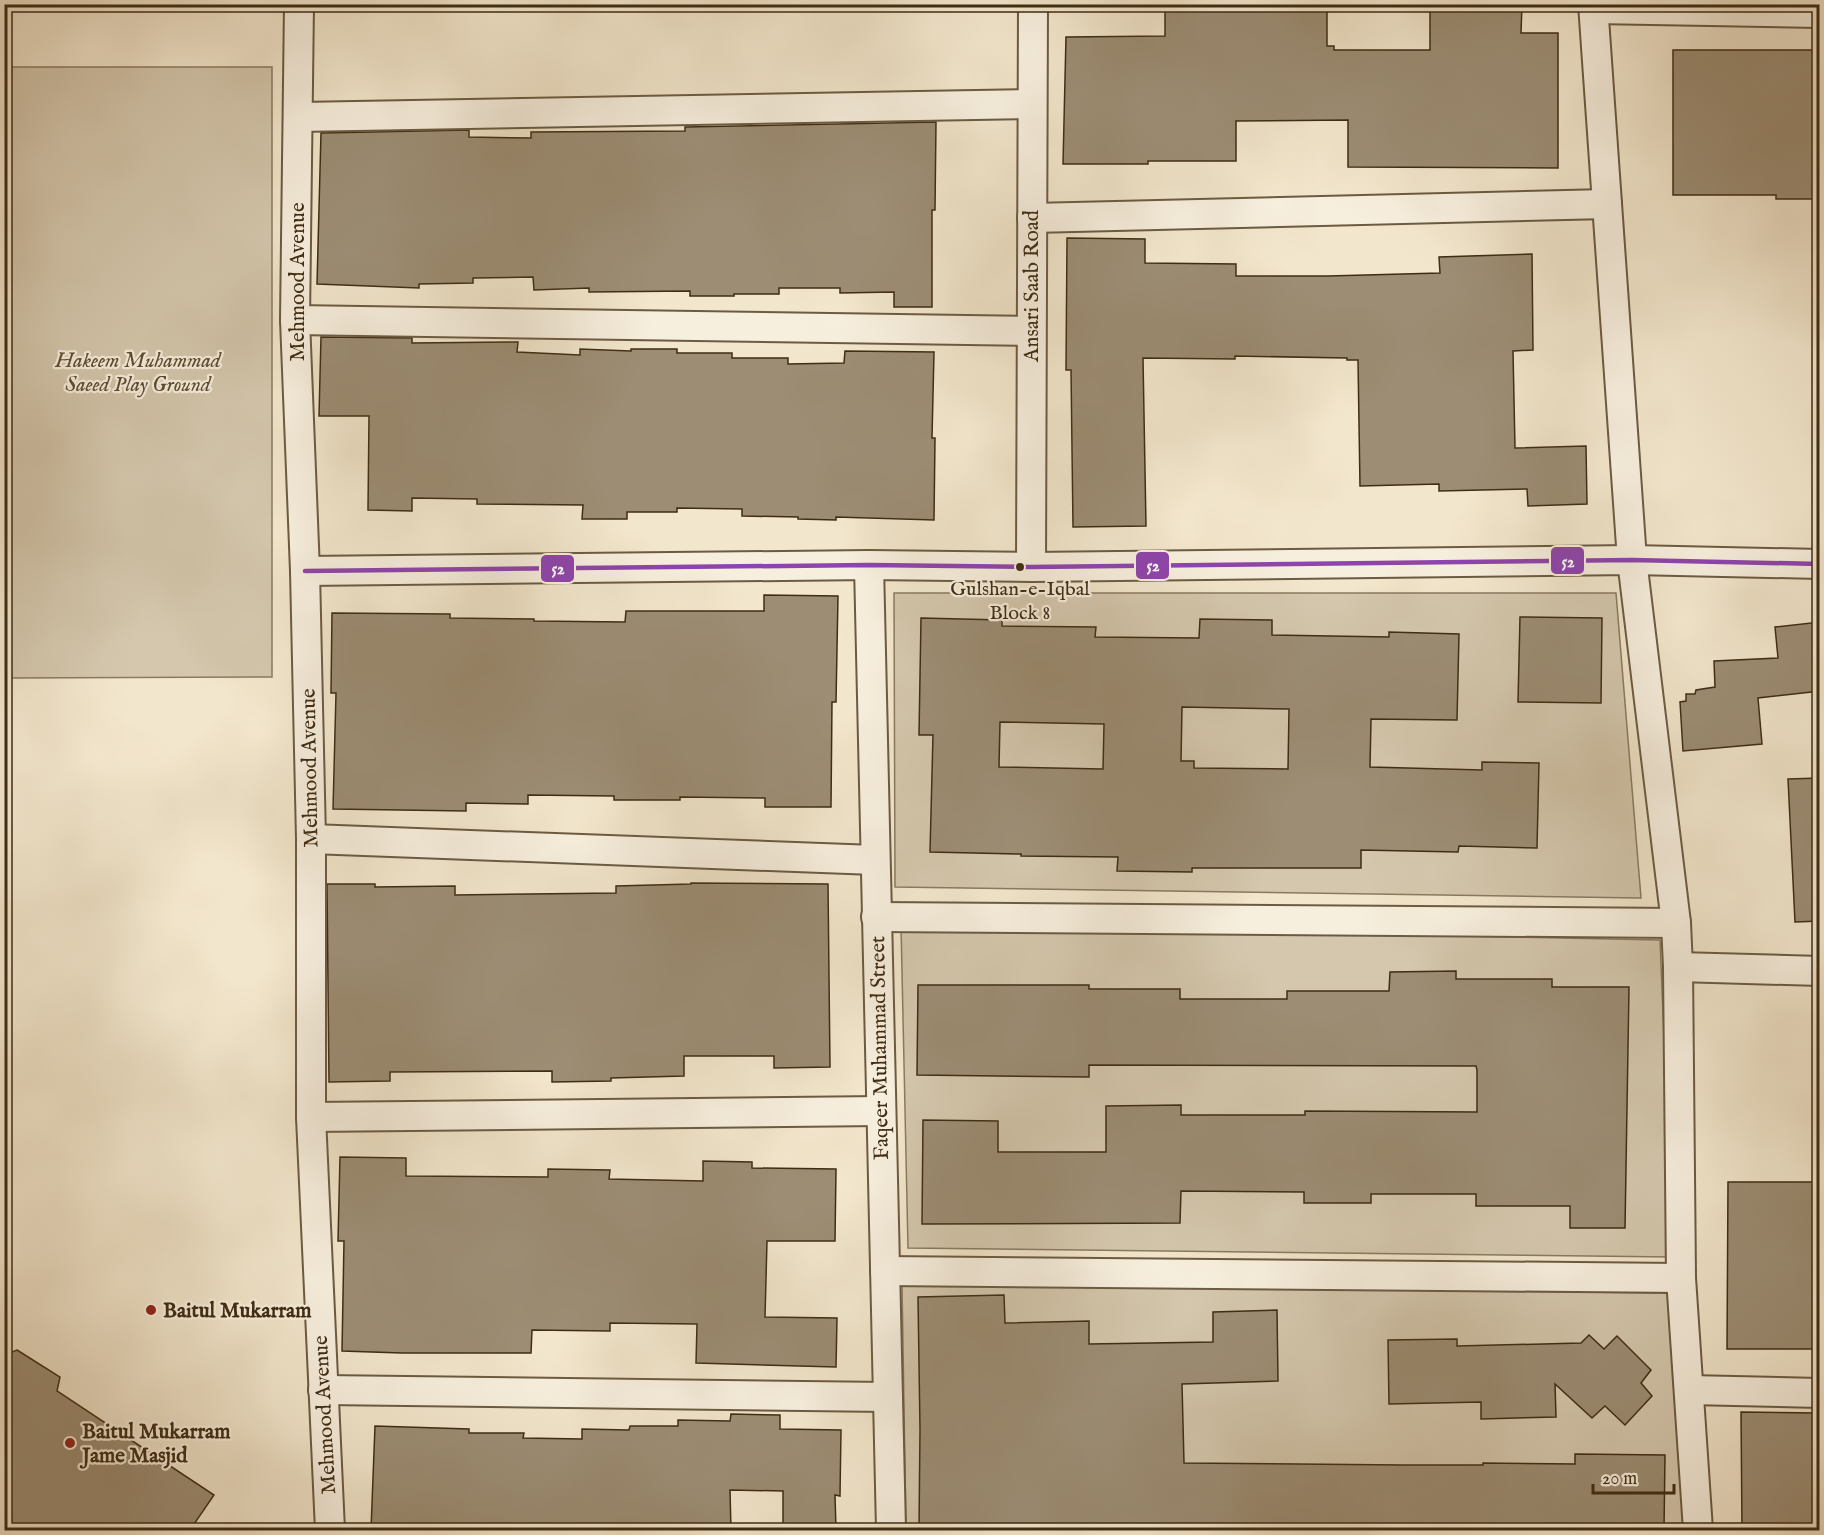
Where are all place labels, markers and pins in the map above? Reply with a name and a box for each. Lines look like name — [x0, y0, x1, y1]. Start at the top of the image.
marker: Gulshan-e-Iqbal Block 8 — [1014, 561, 1026, 573]
place label: Gulshan-e-Iqbal Block 8 — [950, 577, 1090, 626]
place label: Baitul Mukarram — [163, 1298, 312, 1325]
marker: Baitul Mukarram — [144, 1303, 158, 1317]
place label: Baitul Mukarram Jame Masjid — [79, 1419, 231, 1470]
marker: Baitul Mukarram Jame Masjid — [63, 1436, 77, 1450]

